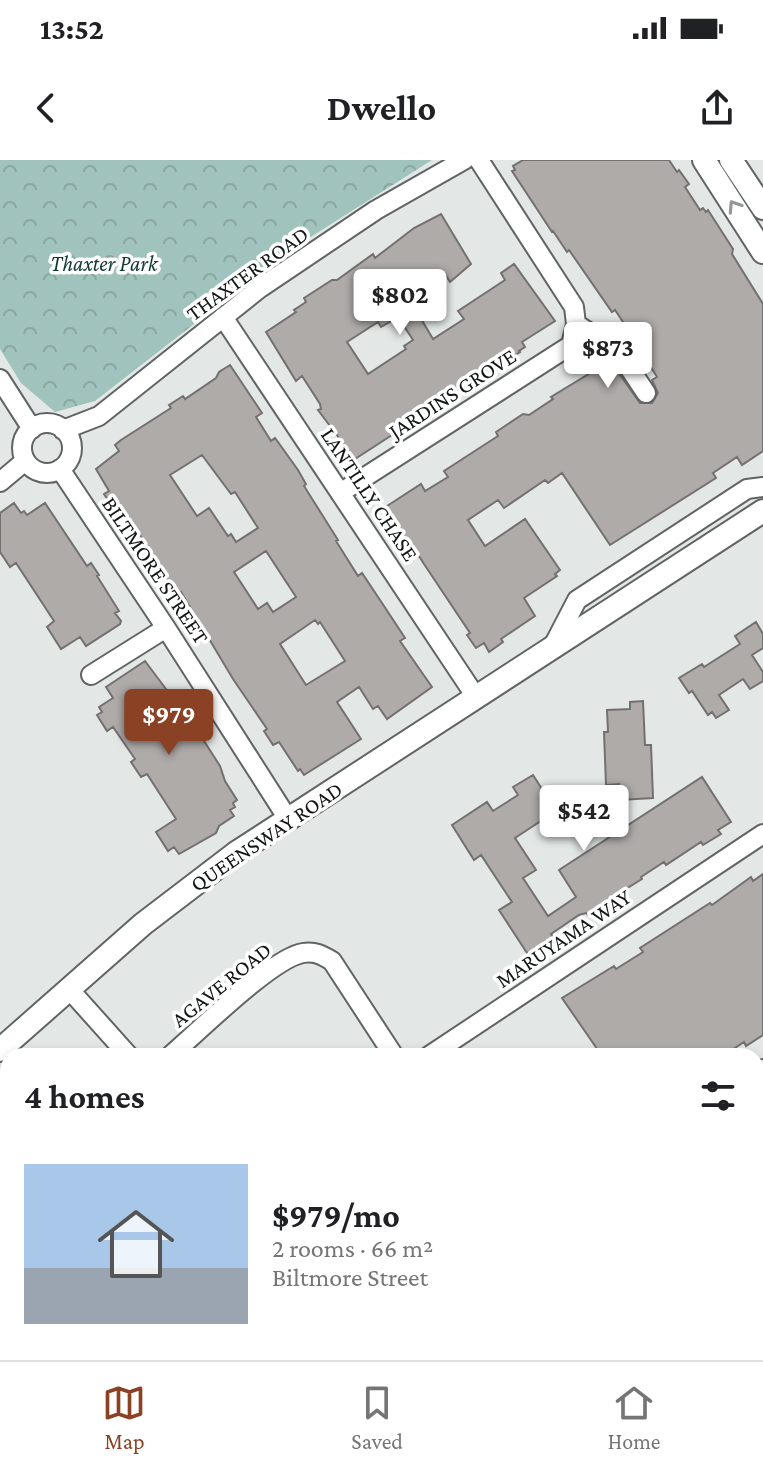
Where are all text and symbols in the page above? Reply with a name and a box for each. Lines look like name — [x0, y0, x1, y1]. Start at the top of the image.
text: 13:52 — [40, 12, 104, 45]
icon: back — [24, 86, 68, 130]
icon: share — [695, 86, 739, 130]
text: Dwello — [327, 88, 436, 128]
one-way arrow — [728, 200, 743, 214]
street label: THAXTER ROAD — [182, 221, 313, 326]
park label: Thaxter Park — [51, 251, 159, 276]
pin: $802 — [353, 269, 447, 337]
text: $802 — [372, 280, 428, 309]
pin: $873 — [561, 322, 655, 390]
text: $873 — [582, 333, 634, 362]
street label: JARDINS GROVE — [382, 343, 520, 445]
street label: LANTILLY CHASE — [316, 423, 423, 566]
street label: BILTMORE STREET — [97, 492, 214, 648]
pin: $979 — [122, 689, 216, 757]
text: $979 — [142, 700, 196, 729]
street label: QUEENSWAY ROAD — [186, 776, 347, 897]
pin: $542 — [537, 785, 631, 853]
text: $542 — [558, 796, 610, 825]
street label: MARUYAMA WAY — [491, 884, 636, 993]
street label: AGAVE ROAD — [167, 937, 276, 1032]
icon: filters — [696, 1074, 740, 1118]
text: 4 homes — [24, 1078, 145, 1115]
icon: home — [88, 1196, 184, 1292]
text: $979/mo — [272, 1197, 400, 1234]
text: 2 rooms · 66 m² — [272, 1234, 433, 1263]
text: Biltmore Street — [272, 1263, 428, 1292]
tab: Map — [102, 1381, 146, 1454]
tab: Saved — [351, 1381, 403, 1454]
tab: Home — [608, 1381, 661, 1454]

